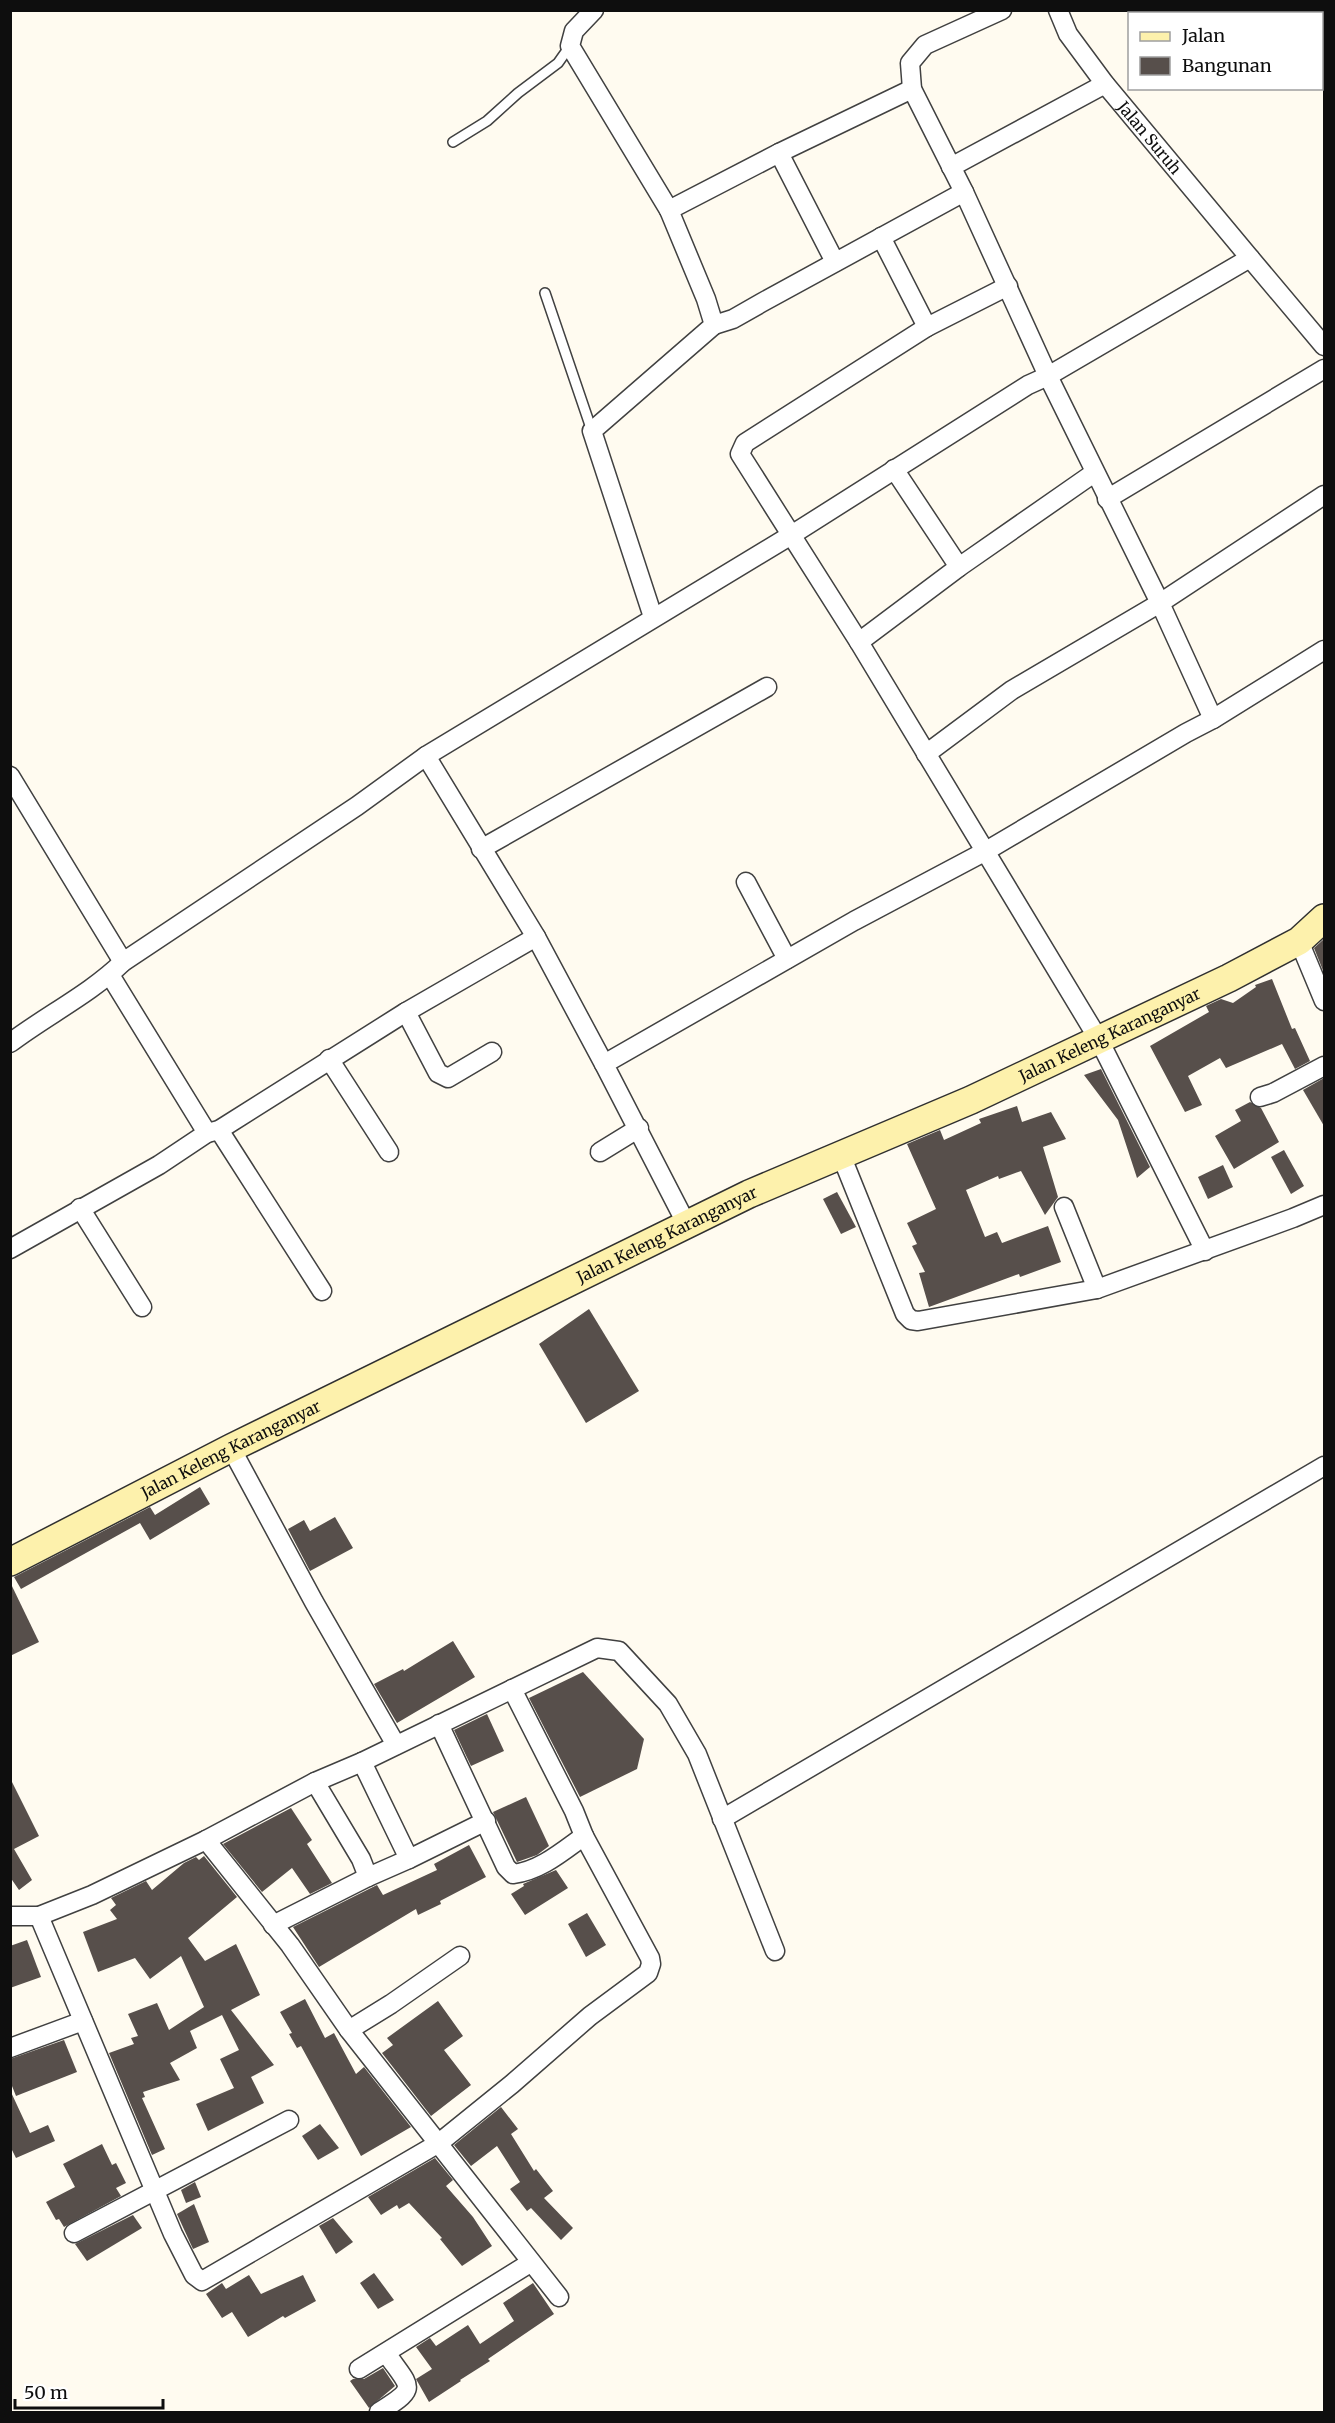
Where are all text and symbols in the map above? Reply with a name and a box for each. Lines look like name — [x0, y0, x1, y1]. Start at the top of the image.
legend — [1128, 12, 1323, 90]
text: Jalan — [1181, 24, 1225, 47]
text: Bangunan — [1182, 54, 1272, 77]
street label: Jalan Suruh — [1113, 96, 1186, 179]
street label: Jalan Keleng Karanganyar — [1015, 983, 1204, 1086]
street label: Jalan Keleng Karanganyar — [572, 1182, 760, 1287]
street label: Jalan Keleng Karanganyar — [137, 1396, 324, 1503]
scale bar — [15, 2372, 164, 2410]
text: 50 m — [24, 2381, 68, 2404]

